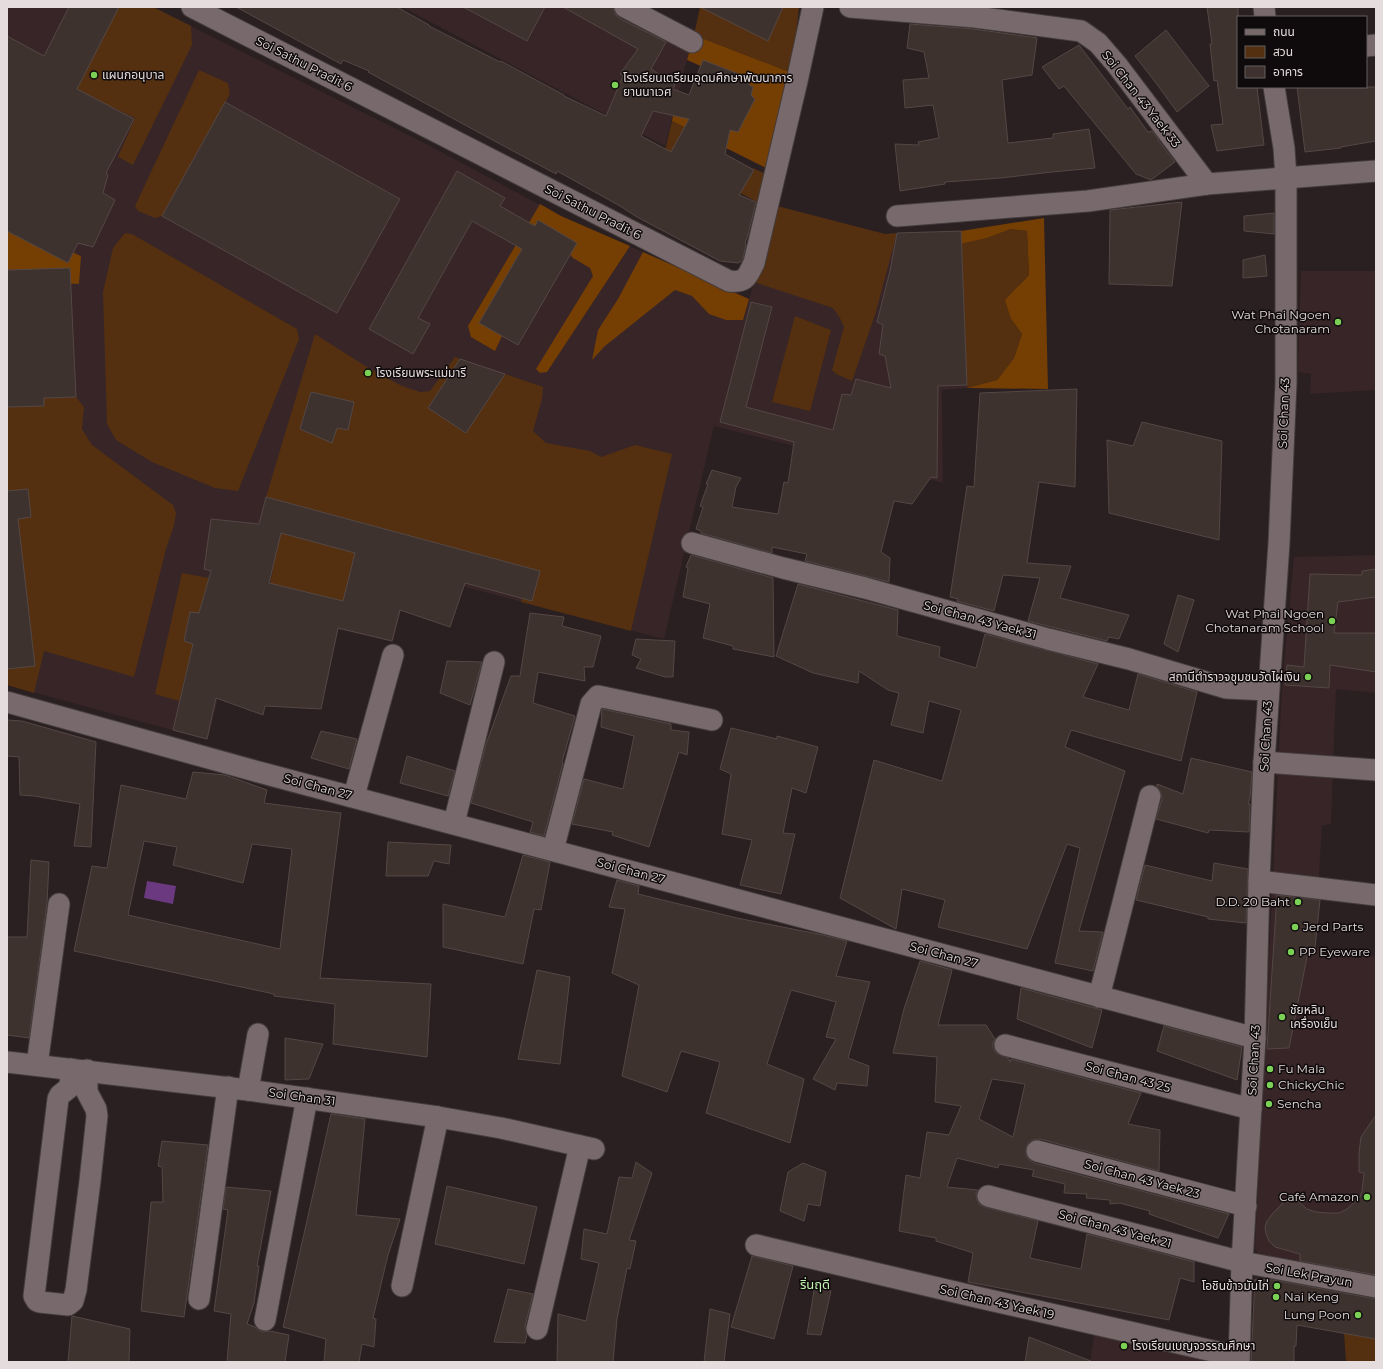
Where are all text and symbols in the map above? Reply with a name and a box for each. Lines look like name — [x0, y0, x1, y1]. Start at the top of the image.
legend — [1237, 16, 1367, 88]
text: ถนน — [1273, 24, 1295, 39]
street label: Soi Sathu Pradit 6 — [253, 33, 355, 94]
text: สวน — [1273, 44, 1293, 59]
street label: Soi Chan 43 Yaek 33 — [1099, 47, 1184, 150]
text: อาคาร — [1273, 64, 1303, 79]
place label: แผนกอนุบาล — [102, 67, 164, 82]
marker: แผนกอนุบาล — [89, 70, 99, 80]
place label: โรงเรียนเตรียมอุดมศึกษาพัฒนาการ ยานนาเวศ — [623, 70, 792, 99]
marker: โรงเรียนเตรียมอุดมศึกษาพัฒนาการ ยานนาเวศ — [610, 80, 620, 90]
street label: Soi Sathu Pradit 6 — [542, 181, 644, 242]
place label: Wat Phai Ngoen Chotanaram — [1231, 307, 1330, 336]
marker: Wat Phai Ngoen Chotanaram — [1333, 317, 1343, 327]
place label: โรงเรียนพระแม่มารี — [376, 365, 466, 380]
marker: โรงเรียนพระแม่มารี — [363, 368, 373, 378]
street label: Soi Chan 43 — [1275, 377, 1292, 449]
street label: Soi Chan 43 Yaek 31 — [922, 597, 1038, 642]
place label: Wat Phai Ngoen Chotanaram School — [1205, 606, 1324, 635]
marker: Wat Phai Ngoen Chotanaram School — [1327, 616, 1337, 626]
place label: สถานีตำราวจชุมชนวัดไผ่เงิน — [1169, 669, 1300, 684]
marker: สถานีตำราวจชุมชนวัดไผ่เงิน — [1303, 672, 1313, 682]
street label: Soi Chan 43 — [1256, 700, 1275, 772]
street label: Soi Chan 27 — [282, 770, 354, 803]
street label: Soi Chan 27 — [595, 854, 667, 887]
place label: D.D. 20 Baht — [1215, 894, 1290, 909]
marker: D.D. 20 Baht — [1293, 897, 1303, 907]
place label: Jerd Parts — [1302, 919, 1364, 934]
marker: Jerd Parts — [1290, 922, 1300, 932]
street label: Soi Chan 27 — [908, 938, 980, 971]
place label: PP Eyeware — [1299, 944, 1370, 959]
marker: PP Eyeware — [1286, 947, 1296, 957]
place label: ชัยหลิน เครื่องเย็น — [1290, 1002, 1338, 1031]
marker: ชัยหลิน เครื่องเย็น — [1277, 1012, 1287, 1022]
street label: Soi Chan 43 — [1244, 1024, 1263, 1096]
street label: Soi Chan 43 25 — [1084, 1058, 1173, 1095]
place label: Fu Mala — [1278, 1061, 1325, 1076]
marker: Fu Mala — [1265, 1064, 1275, 1074]
place label: ChickyChic — [1278, 1077, 1345, 1092]
marker: ChickyChic — [1265, 1080, 1275, 1090]
street label: Soi Chan 31 — [268, 1084, 336, 1109]
place label: Sencha — [1277, 1096, 1322, 1111]
marker: Sencha — [1264, 1099, 1274, 1109]
street label: Soi Chan 43 Yaek 23 — [1083, 1156, 1202, 1201]
place label: Café Amazon — [1279, 1189, 1359, 1204]
marker: Café Amazon — [1362, 1192, 1372, 1202]
street label: Soi Chan 43 Yaek 21 — [1057, 1206, 1173, 1251]
street label: Soi Lek Prayun — [1264, 1259, 1354, 1290]
district label: ริ่นฤดี — [800, 1276, 830, 1292]
place label: โอชินข้าวมันไก่ — [1202, 1278, 1269, 1293]
street label: Soi Chan 43 Yaek 19 — [938, 1281, 1056, 1322]
marker: โอชินข้าวมันไก่ — [1272, 1281, 1282, 1291]
place label: Nai Keng — [1284, 1289, 1339, 1304]
marker: Nai Keng — [1271, 1292, 1281, 1302]
place label: Lung Poon — [1284, 1307, 1350, 1322]
marker: Lung Poon — [1353, 1310, 1363, 1320]
place label: โรงเรียนเบญจวรรณศึกษา — [1132, 1338, 1255, 1353]
marker: โรงเรียนเบญจวรรณศึกษา — [1119, 1341, 1129, 1351]

